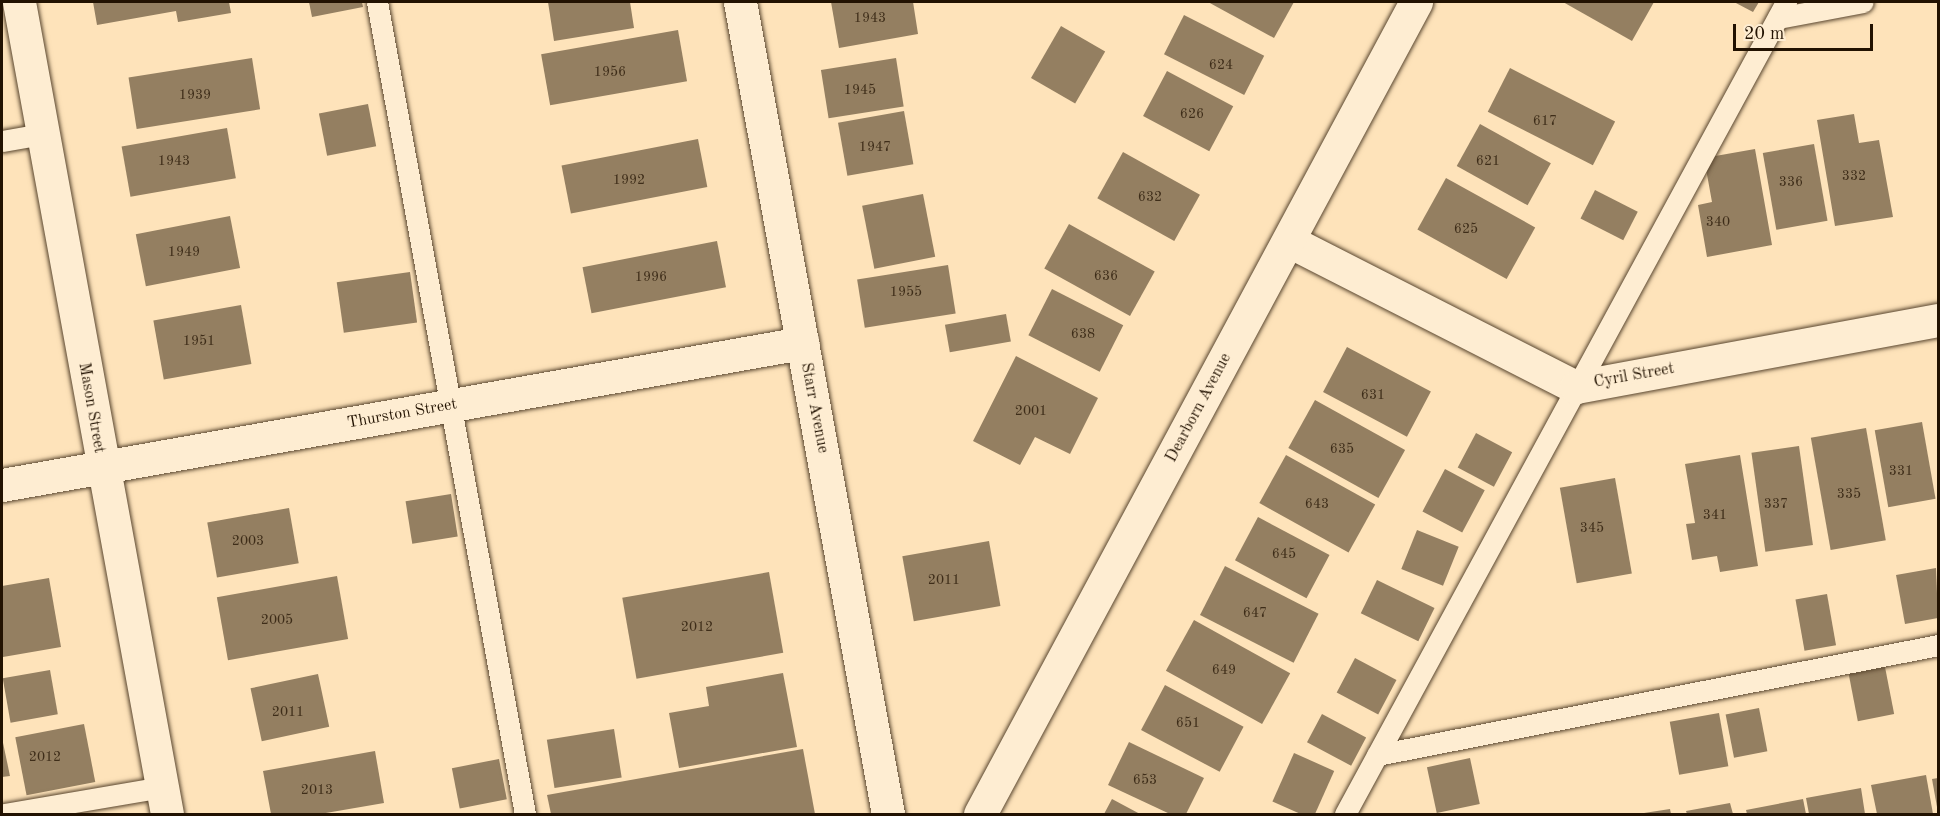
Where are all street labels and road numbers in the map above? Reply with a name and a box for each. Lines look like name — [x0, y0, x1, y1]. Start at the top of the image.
street label: Dearborn Avenue — [1162, 350, 1236, 466]
street label: Cyril Street — [1592, 359, 1676, 393]
street label: Mason Street — [74, 361, 108, 455]
street label: Starr Avenue — [796, 361, 832, 455]
street label: Thurston Street — [346, 395, 458, 433]

